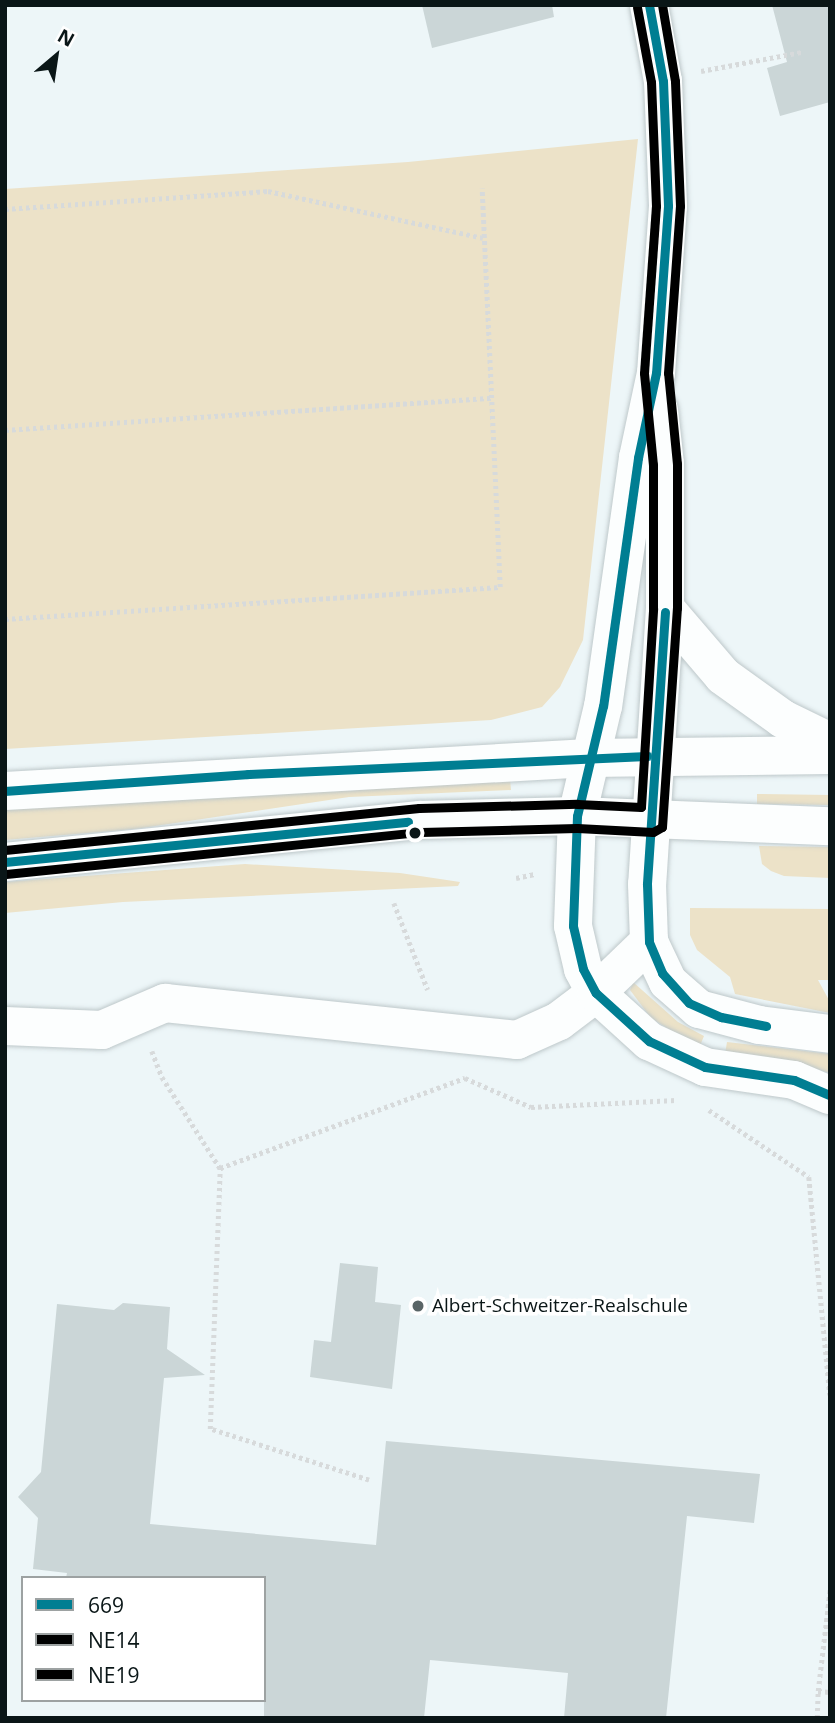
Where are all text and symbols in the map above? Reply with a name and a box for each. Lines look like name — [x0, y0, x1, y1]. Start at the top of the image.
north arrow — [21, 21, 91, 91]
text: N — [53, 23, 79, 53]
unlabelled marker — [408, 826, 422, 840]
place label: Albert-Schweitzer-Realschule — [432, 1295, 688, 1317]
marker: Albert-Schweitzer-Realschule — [410, 1298, 426, 1314]
legend — [21, 1576, 266, 1702]
text: 669 — [88, 1591, 124, 1619]
text: NE14 — [88, 1626, 140, 1654]
text: NE19 — [88, 1661, 140, 1689]

